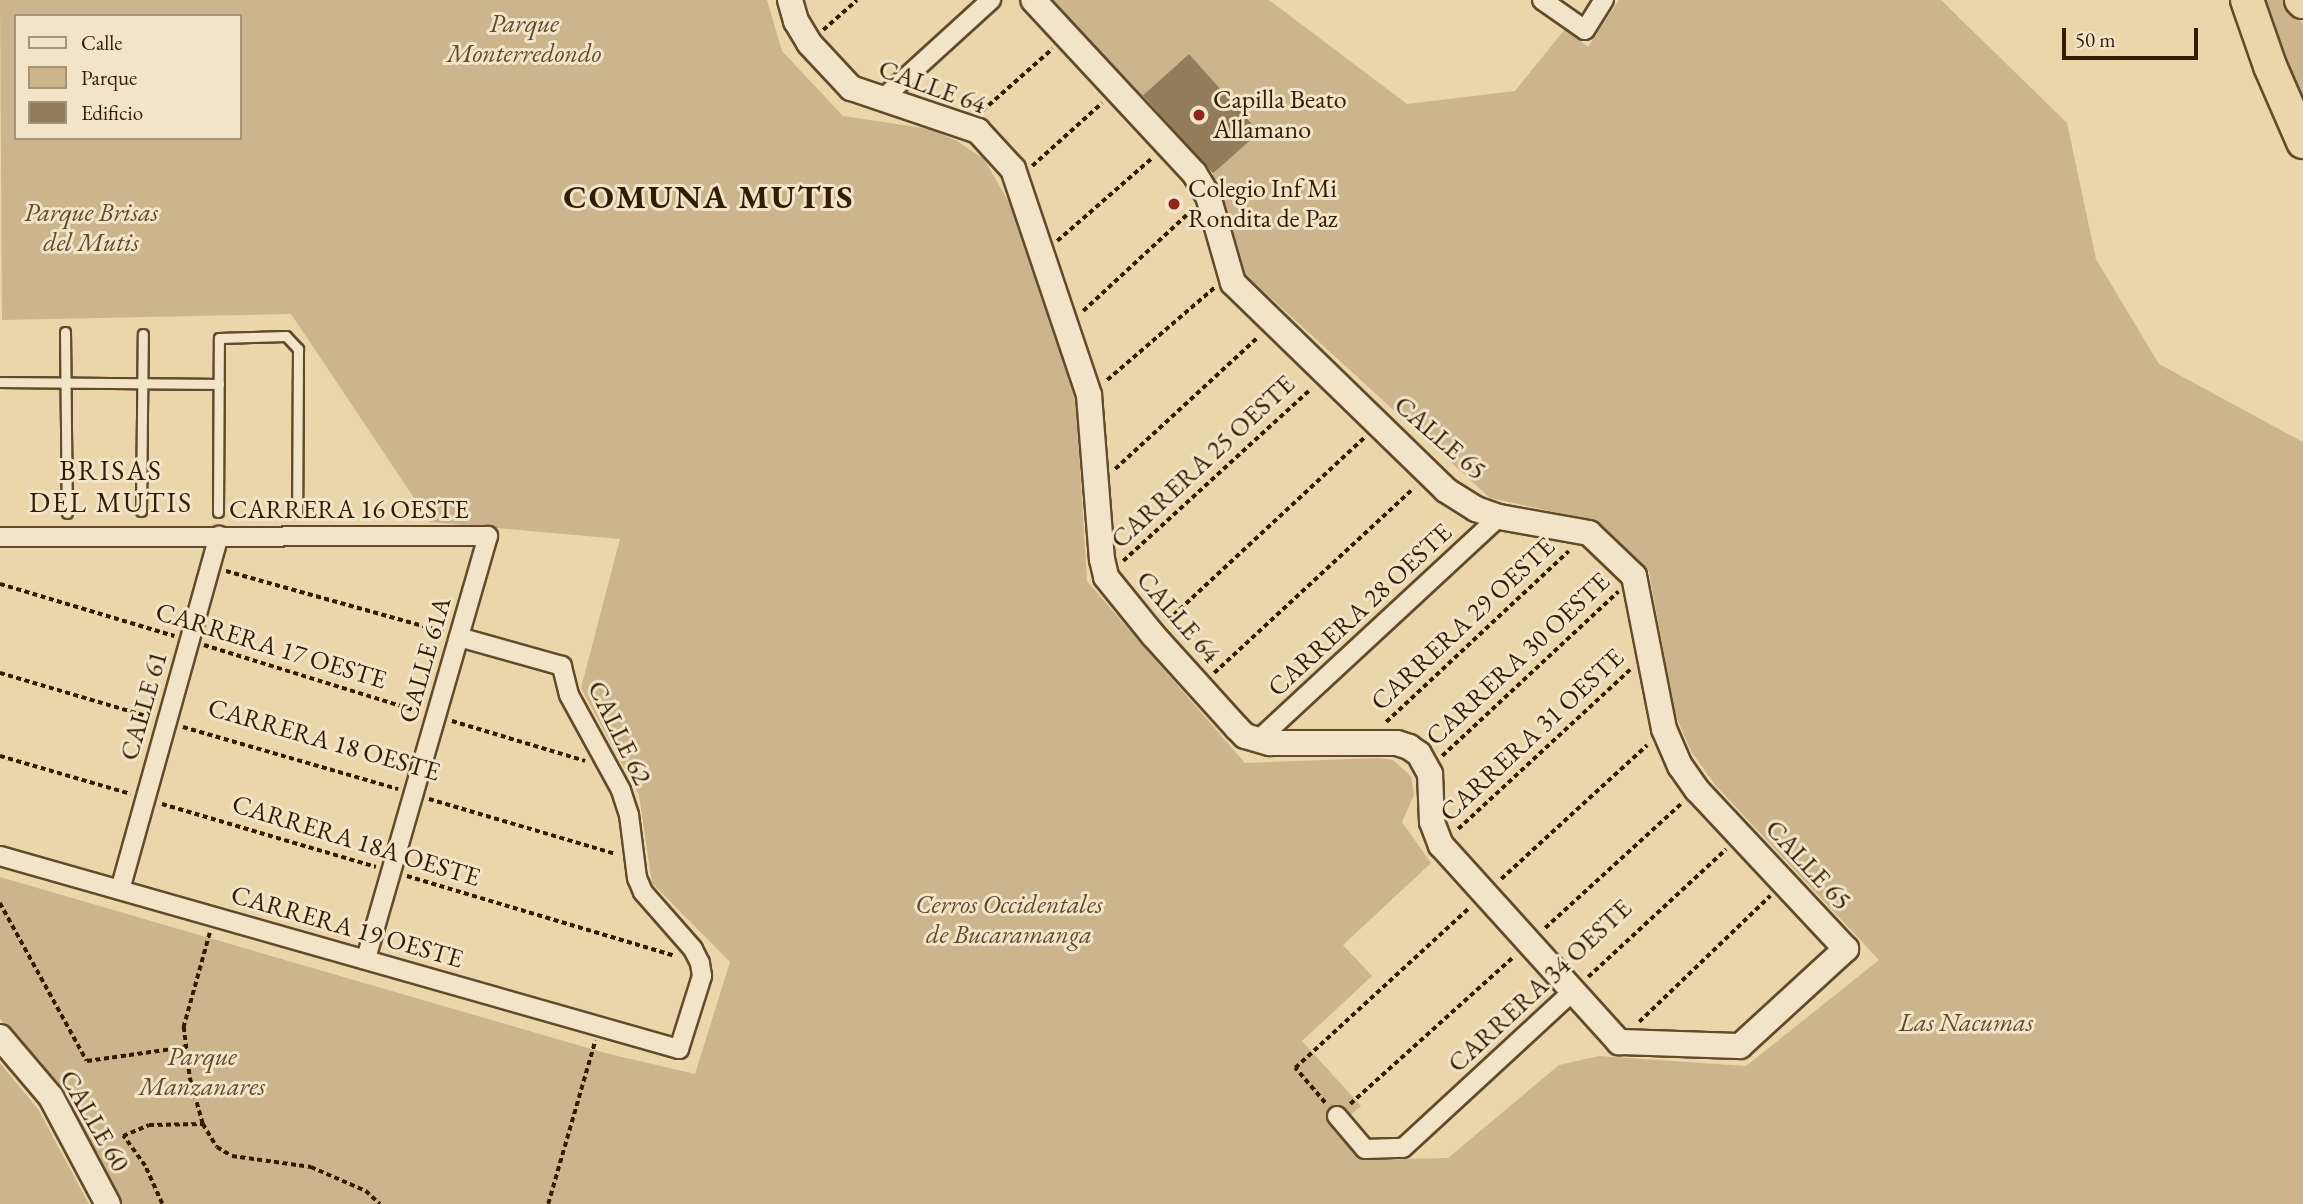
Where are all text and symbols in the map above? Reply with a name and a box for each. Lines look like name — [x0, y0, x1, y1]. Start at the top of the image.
park label: Parque Monterredondo — [447, 8, 601, 70]
legend — [14, 14, 242, 140]
scale bar — [2065, 14, 2202, 58]
text: 50 m — [2075, 26, 2116, 53]
text: Calle — [81, 29, 123, 56]
street label: CALLE 64 — [874, 53, 990, 121]
text: Parque — [81, 64, 137, 91]
place label: Capilla Beato Allamano — [1213, 84, 1347, 146]
text: Edificio — [81, 99, 143, 126]
marker: Capilla Beato Allamano — [1191, 107, 1207, 123]
place label: Colegio Inf Mi Rondita de Paz — [1188, 173, 1338, 234]
district label: COMUNA MUTIS — [565, 177, 853, 217]
marker: Colegio Inf Mi Rondita de Paz — [1166, 196, 1182, 212]
park label: Parque Brisas del Mutis — [24, 197, 158, 258]
street label: CARRERA 25 OESTE — [1105, 369, 1301, 555]
street label: CALLE 65 — [1388, 390, 1492, 486]
district label: BRISAS DEL MUTIS — [30, 453, 192, 519]
street label: CARRERA 16 OESTE — [229, 494, 469, 526]
street label: CARRERA 28 OESTE — [1262, 517, 1458, 703]
street label: CARRERA 29 OESTE — [1365, 531, 1561, 717]
street label: CALLE 64 — [1130, 565, 1226, 669]
street label: CARRERA 30 OESTE — [1420, 566, 1616, 752]
street label: CALLE 61A — [392, 593, 458, 727]
street label: CARRERA 17 OESTE — [152, 596, 390, 696]
street label: CARRERA 31 OESTE — [1434, 642, 1630, 828]
street label: CALLE 61 — [114, 648, 174, 764]
street label: CALLE 62 — [581, 676, 657, 790]
street label: CARRERA 18 OESTE — [204, 692, 444, 788]
street label: CARRERA 18A OESTE — [228, 788, 484, 894]
street label: CALLE 65 — [1759, 814, 1857, 916]
street label: CARRERA 19 OESTE — [227, 879, 467, 975]
park label: Cerros Occidentales de Bucaramanga — [915, 889, 1103, 950]
street label: CARRERA 34 OESTE — [1442, 893, 1638, 1079]
park label: Las Nacumas — [1899, 1007, 2033, 1039]
park label: Parque Manzanares — [139, 1041, 265, 1102]
street label: CALLE 60 — [53, 1065, 135, 1177]

